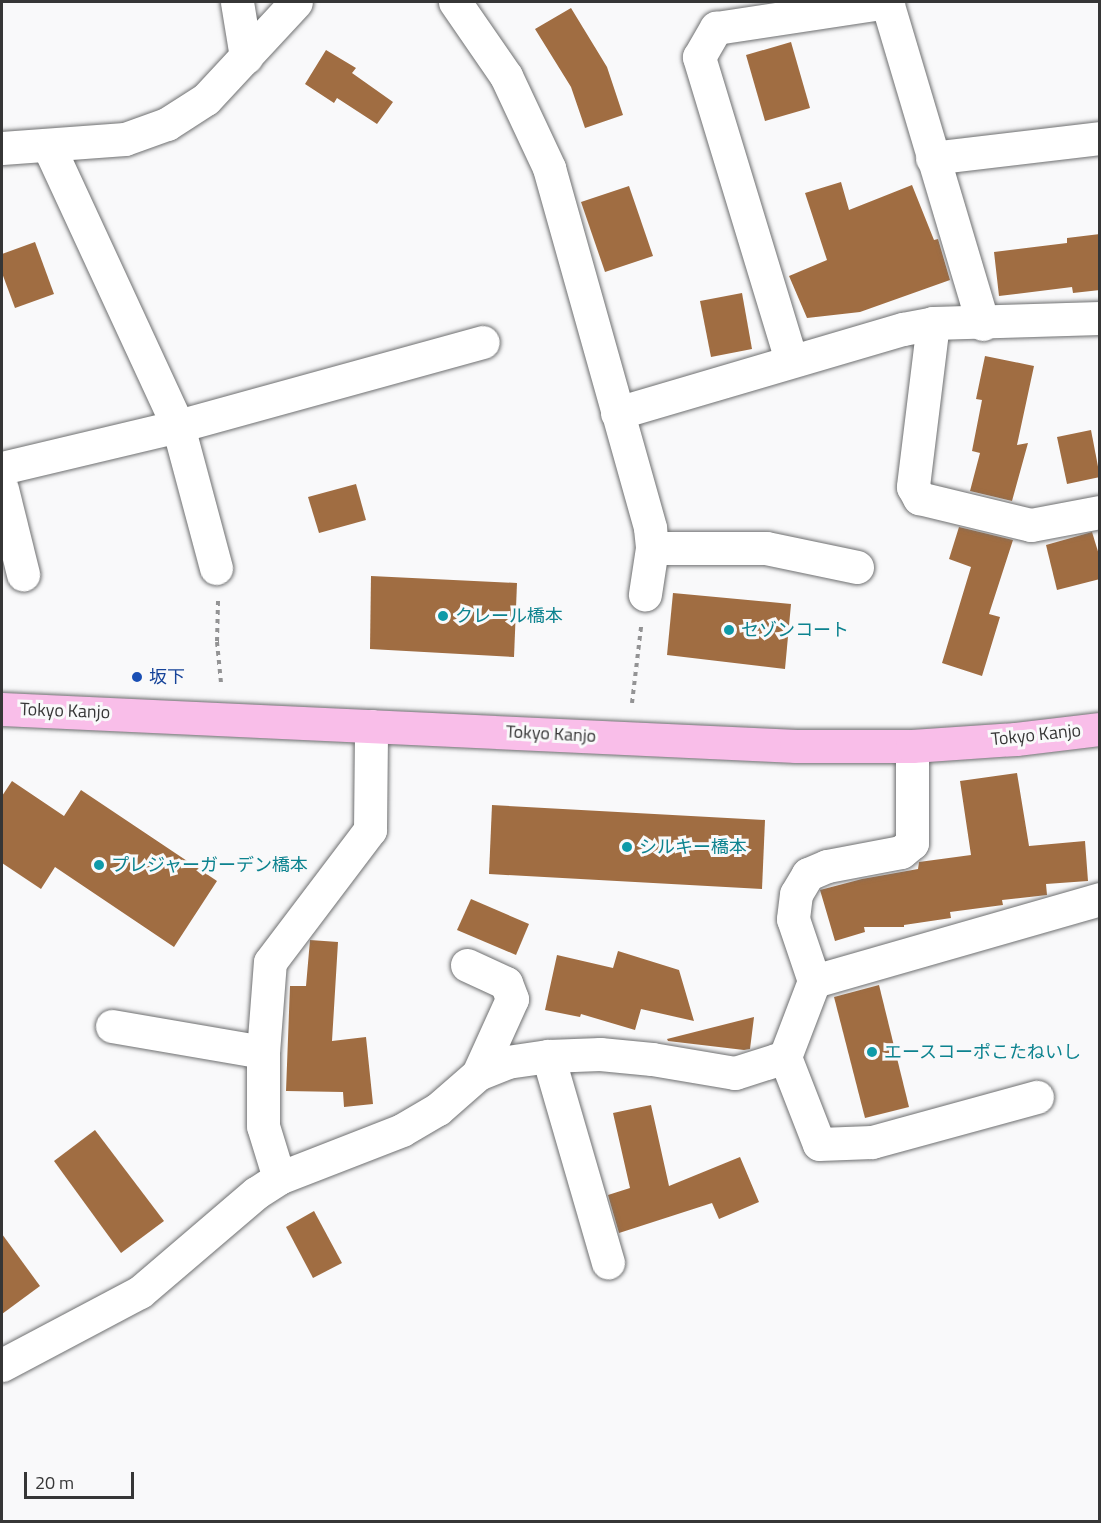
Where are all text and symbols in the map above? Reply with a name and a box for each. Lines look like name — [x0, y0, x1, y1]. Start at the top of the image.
place label: クレール橋本 — [455, 605, 563, 627]
marker: クレール橋本 — [436, 609, 450, 623]
place label: セゾンコート — [741, 619, 849, 641]
marker: セゾンコート — [722, 623, 736, 637]
place label: 坂下 — [149, 666, 185, 688]
marker: 坂下 — [130, 670, 144, 684]
street label: Tokyo Kanjo — [19, 699, 111, 723]
street label: Tokyo Kanjo — [990, 720, 1082, 750]
street label: Tokyo Kanjo — [505, 721, 597, 747]
place label: シルキー橋本 — [639, 836, 747, 858]
marker: シルキー橋本 — [620, 840, 634, 854]
place label: プレジャーガーデン橋本 — [111, 854, 309, 876]
marker: プレジャーガーデン橋本 — [92, 858, 106, 872]
place label: エースコーポこたねいし — [884, 1041, 1082, 1063]
marker: エースコーポこたねいし — [865, 1045, 879, 1059]
scale bar — [27, 1460, 136, 1498]
text: 20 m — [35, 1469, 74, 1496]

